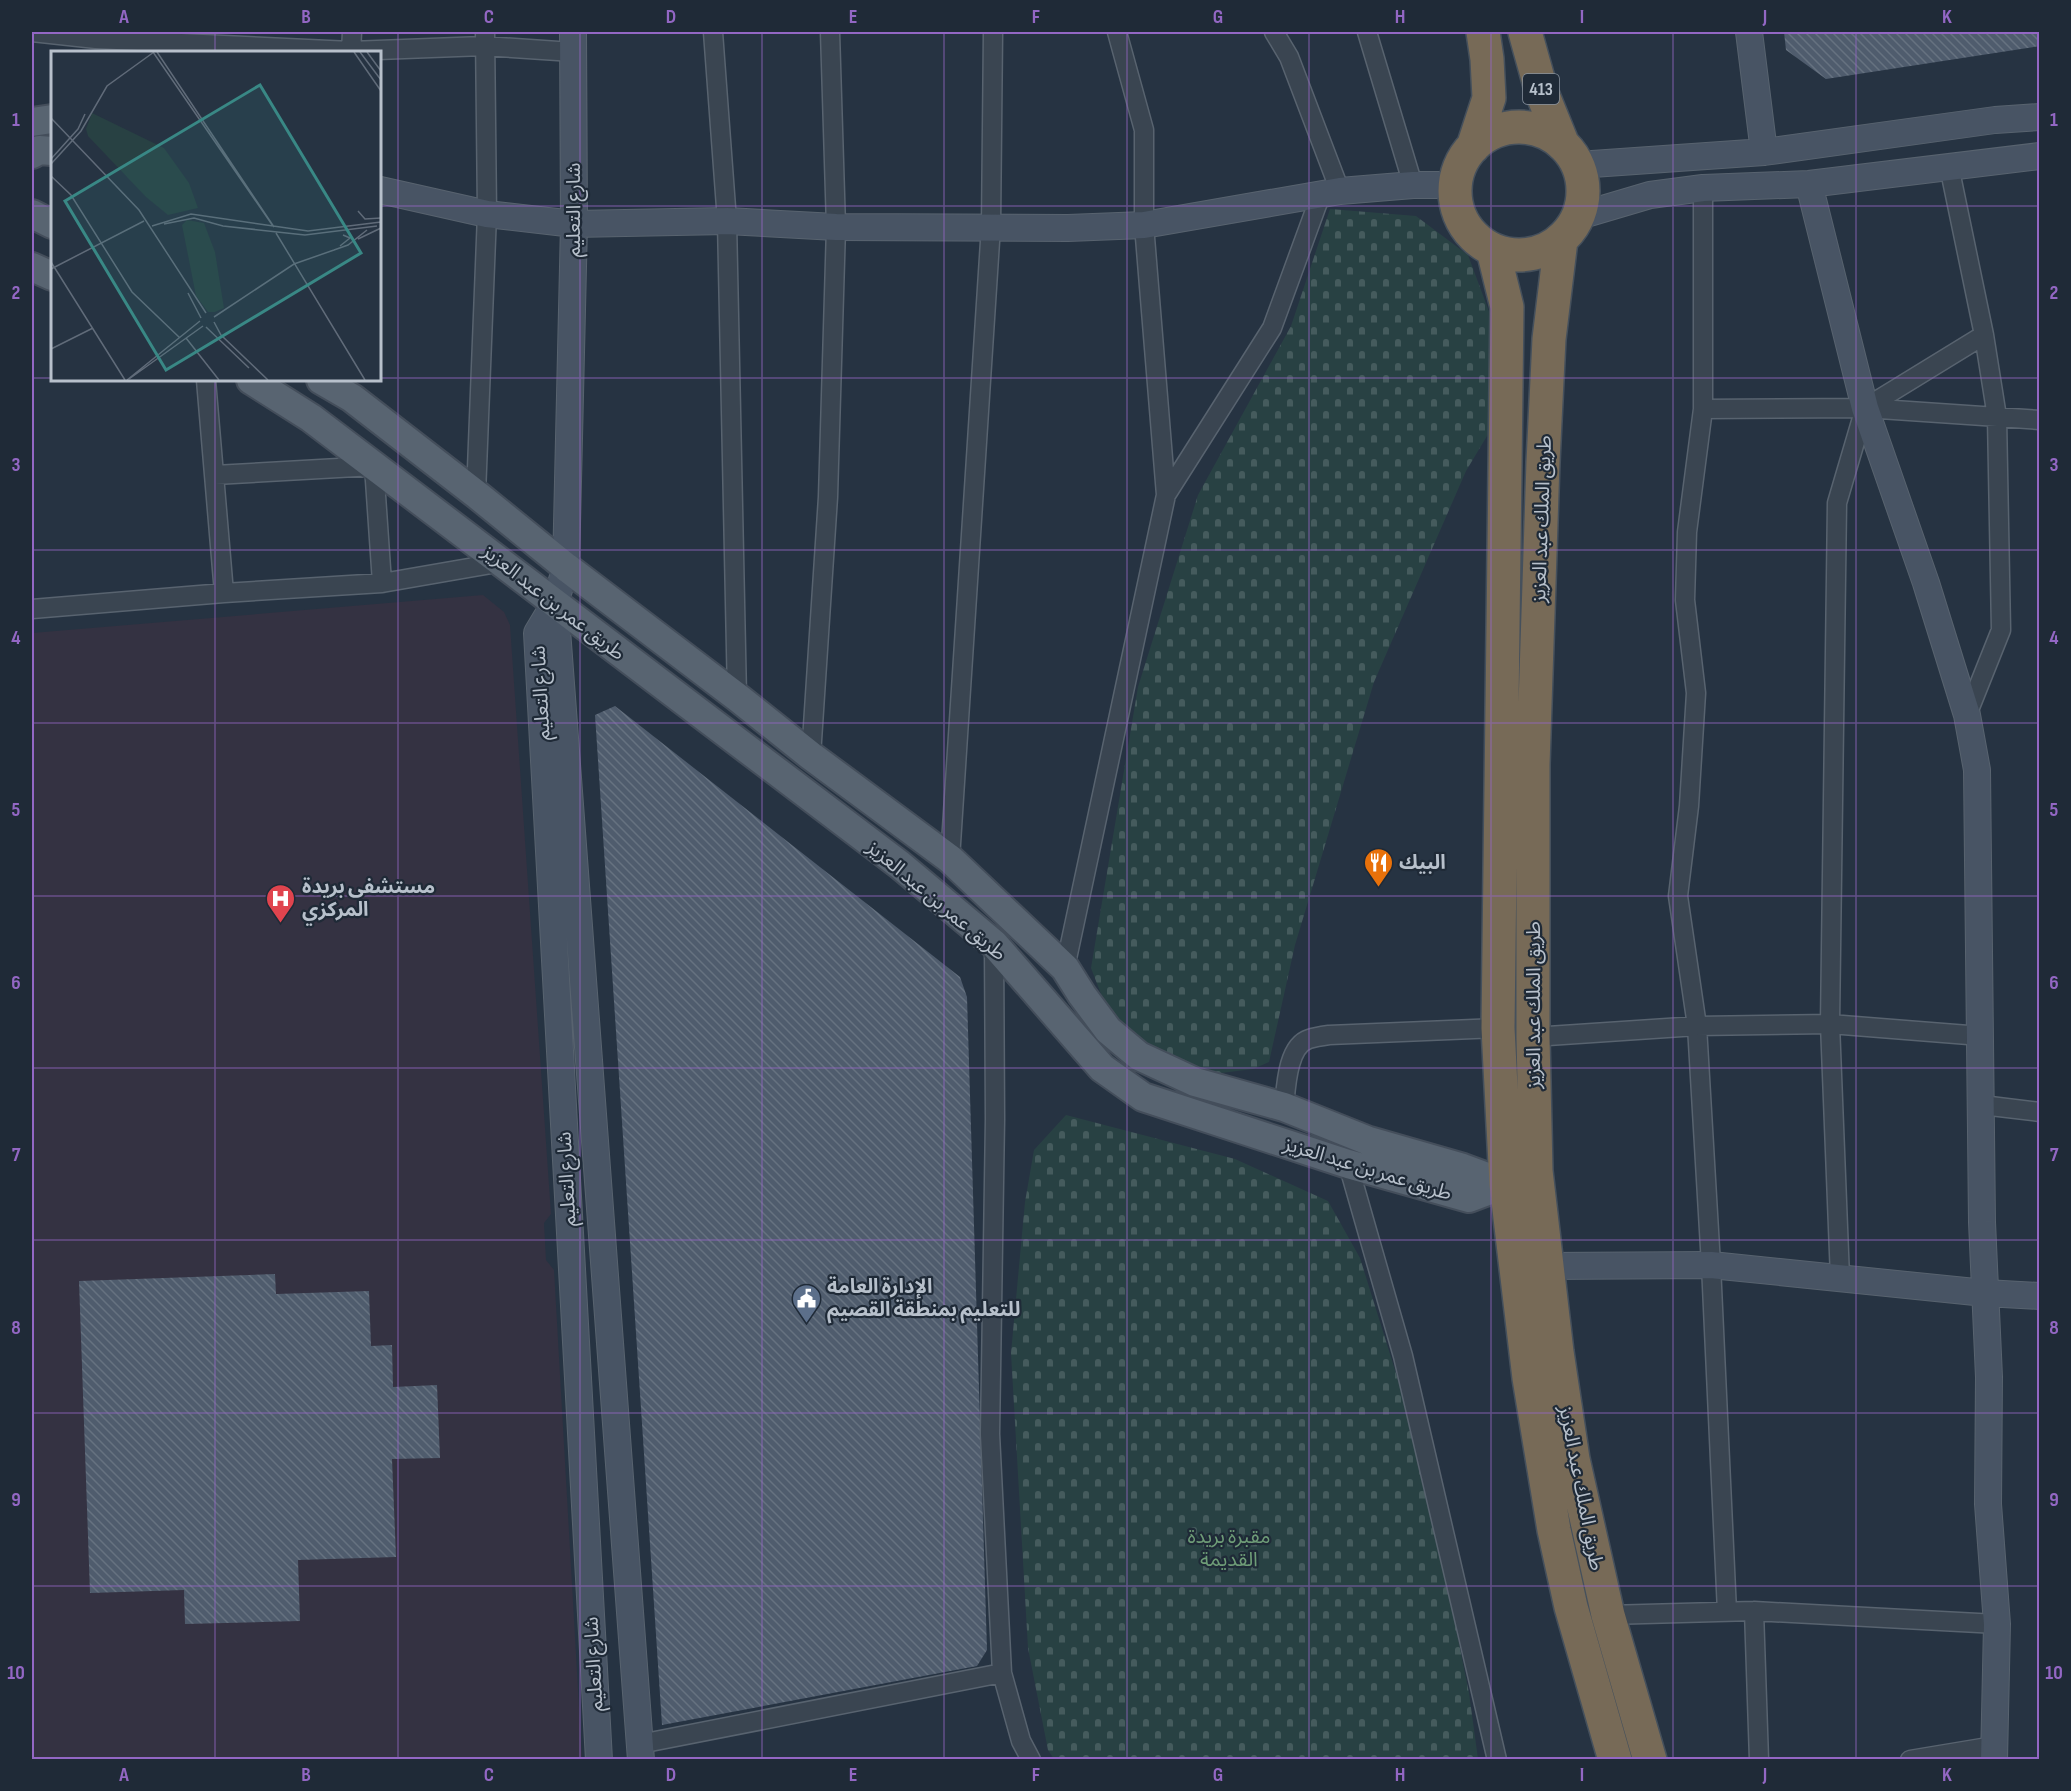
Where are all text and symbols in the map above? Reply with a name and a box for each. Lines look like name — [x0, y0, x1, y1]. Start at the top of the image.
text: A — [118, 5, 129, 29]
text: B — [301, 5, 311, 29]
text: C — [484, 5, 494, 29]
text: D — [666, 5, 676, 29]
text: E — [849, 5, 857, 29]
text: F — [1032, 5, 1040, 29]
text: G — [1213, 5, 1223, 29]
text: H — [1395, 5, 1405, 29]
text: I — [1580, 5, 1584, 29]
text: J — [1762, 5, 1767, 29]
text: K — [1942, 5, 1952, 29]
inset map — [51, 51, 381, 381]
road number: 413 — [1523, 74, 1559, 104]
text: 1 — [12, 108, 20, 132]
text: 1 — [2050, 108, 2058, 132]
street label: شارع التعليم — [562, 163, 588, 257]
text: 2 — [12, 281, 20, 305]
text: 2 — [2050, 281, 2058, 305]
street label: طريق الملك عبد العزيز — [1527, 435, 1557, 604]
text: 3 — [12, 453, 21, 477]
text: 3 — [2050, 453, 2059, 477]
street label: طريق عمر بن عبد العزيز — [476, 539, 629, 666]
text: 4 — [11, 626, 21, 650]
text: 4 — [2049, 626, 2059, 650]
street label: شارع التعليم — [527, 645, 557, 741]
text: 5 — [12, 798, 21, 822]
text: 5 — [2050, 798, 2059, 822]
street label: طريق عمر بن عبد العزيز — [861, 835, 1011, 966]
restaurant icon: البيك — [1362, 846, 1394, 888]
place label: البيك — [1399, 851, 1446, 875]
place label: مستشفى بريدة المركزي — [302, 875, 435, 926]
hospital icon: مستشفى بريدة المركزي — [265, 882, 297, 924]
street label: طريق الملك عبد العزيز — [1522, 921, 1546, 1090]
text: 6 — [11, 971, 21, 995]
text: 6 — [2049, 971, 2059, 995]
street label: شارع التعليم — [553, 1131, 583, 1227]
street label: طريق عمر بن عبد العزيز — [1280, 1132, 1455, 1206]
text: 7 — [12, 1143, 21, 1167]
text: 7 — [2050, 1143, 2059, 1167]
place label: الإدارة العامة للتعليم بمنطقة القصيم — [827, 1275, 1020, 1324]
public building icon: الإدارة العامة للتعليم بمنطقة القصيم — [790, 1282, 822, 1324]
text: 8 — [11, 1316, 21, 1340]
text: 8 — [2049, 1316, 2059, 1340]
street label: طريق الملك عبد العزيز — [1553, 1403, 1609, 1573]
text: 9 — [11, 1488, 21, 1512]
text: 9 — [2049, 1488, 2059, 1512]
park label: مقبرة بريدة القديمة — [1187, 1525, 1271, 1572]
street label: شارع التعليم — [580, 1616, 610, 1712]
text: 10 — [7, 1661, 25, 1685]
text: 10 — [2045, 1661, 2063, 1685]
text: A — [118, 1763, 129, 1787]
text: B — [301, 1763, 311, 1787]
text: C — [484, 1763, 494, 1787]
text: D — [666, 1763, 676, 1787]
text: E — [849, 1763, 857, 1787]
text: F — [1032, 1763, 1040, 1787]
text: G — [1213, 1763, 1223, 1787]
text: H — [1395, 1763, 1405, 1787]
text: I — [1580, 1763, 1584, 1787]
text: J — [1762, 1763, 1767, 1787]
text: K — [1942, 1763, 1952, 1787]

